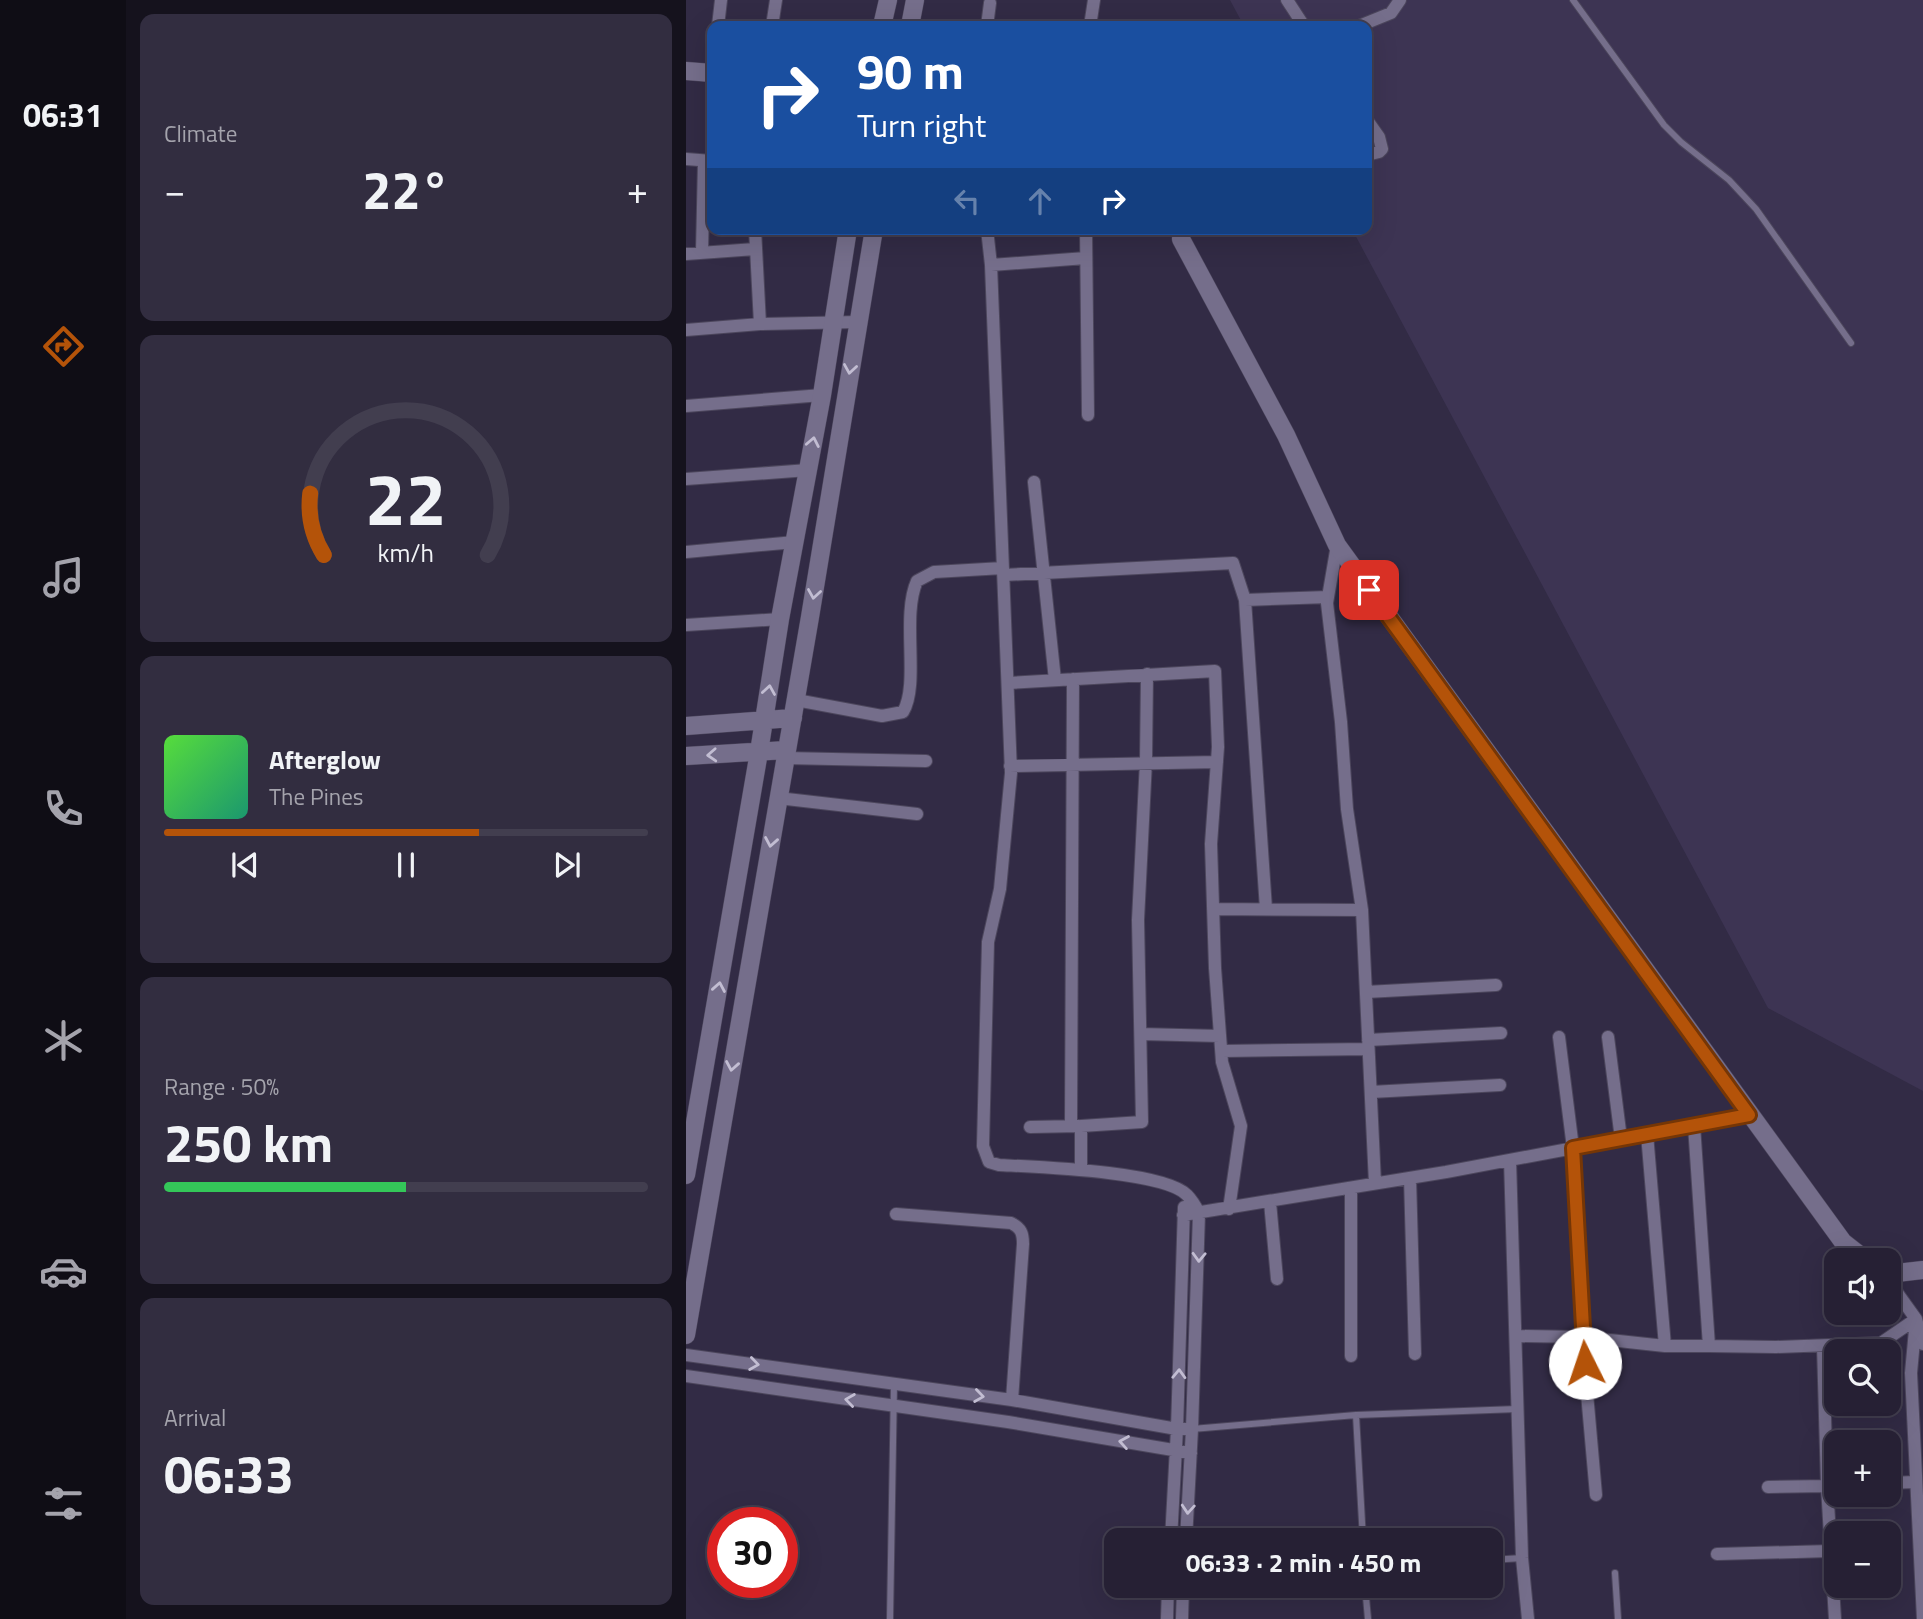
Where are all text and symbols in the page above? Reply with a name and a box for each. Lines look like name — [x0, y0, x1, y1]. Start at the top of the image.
text: 90 m — [857, 33, 964, 108]
icon: right — [742, 49, 833, 140]
text: 06:31 — [23, 91, 103, 139]
text: Turn right — [857, 101, 986, 149]
text: Climate — [164, 116, 237, 151]
text: 22° — [362, 150, 450, 229]
text: − — [164, 161, 185, 219]
text: + — [627, 161, 648, 219]
icon: left — [948, 182, 986, 220]
icon: ahead — [1021, 182, 1059, 220]
icon: right — [1094, 182, 1132, 220]
icon: directions — [39, 322, 88, 371]
one-way arrow — [843, 363, 858, 375]
one-way arrow — [805, 436, 820, 448]
text: 22 — [365, 443, 447, 553]
text: km/h — [378, 533, 434, 571]
icon: music — [39, 553, 88, 602]
pin — [1339, 560, 1399, 620]
icon: arrive — [1350, 571, 1388, 609]
one-way arrow — [807, 588, 822, 599]
one-way arrow — [761, 684, 776, 696]
text: Afterglow — [269, 740, 381, 779]
one-way arrow — [706, 747, 717, 762]
text: The Pines — [269, 779, 363, 814]
icon: phone — [39, 784, 88, 833]
one-way arrow — [764, 836, 779, 848]
icon: previous — [226, 846, 264, 884]
icon: pause — [387, 846, 425, 884]
icon: next — [548, 846, 586, 884]
one-way arrow — [711, 981, 726, 993]
icon: climate — [39, 1016, 88, 1065]
one-way arrow — [725, 1060, 740, 1072]
text: Range · 50% — [164, 1069, 279, 1104]
text: 250 km — [164, 1103, 333, 1182]
icon: car — [39, 1247, 88, 1296]
map controls — [1824, 1248, 1901, 1598]
button: sound — [1824, 1248, 1901, 1325]
one-way arrow — [1192, 1252, 1207, 1263]
position arrow — [1548, 1326, 1622, 1400]
button: search — [1824, 1339, 1901, 1416]
one-way arrow — [748, 1356, 759, 1371]
one-way arrow — [1172, 1368, 1187, 1379]
one-way arrow — [973, 1388, 985, 1403]
one-way arrow — [845, 1393, 856, 1408]
text: Arrival — [164, 1400, 226, 1435]
button: + — [1824, 1430, 1901, 1507]
text: 06:33 — [164, 1434, 294, 1513]
one-way arrow — [1118, 1435, 1130, 1450]
icon: filters — [39, 1479, 88, 1528]
one-way arrow — [1180, 1504, 1195, 1515]
speed limit sign: 30 — [707, 1507, 798, 1598]
button: − — [1824, 1521, 1901, 1598]
text: 06:33 · 2 min · 450 m — [1186, 1543, 1421, 1582]

